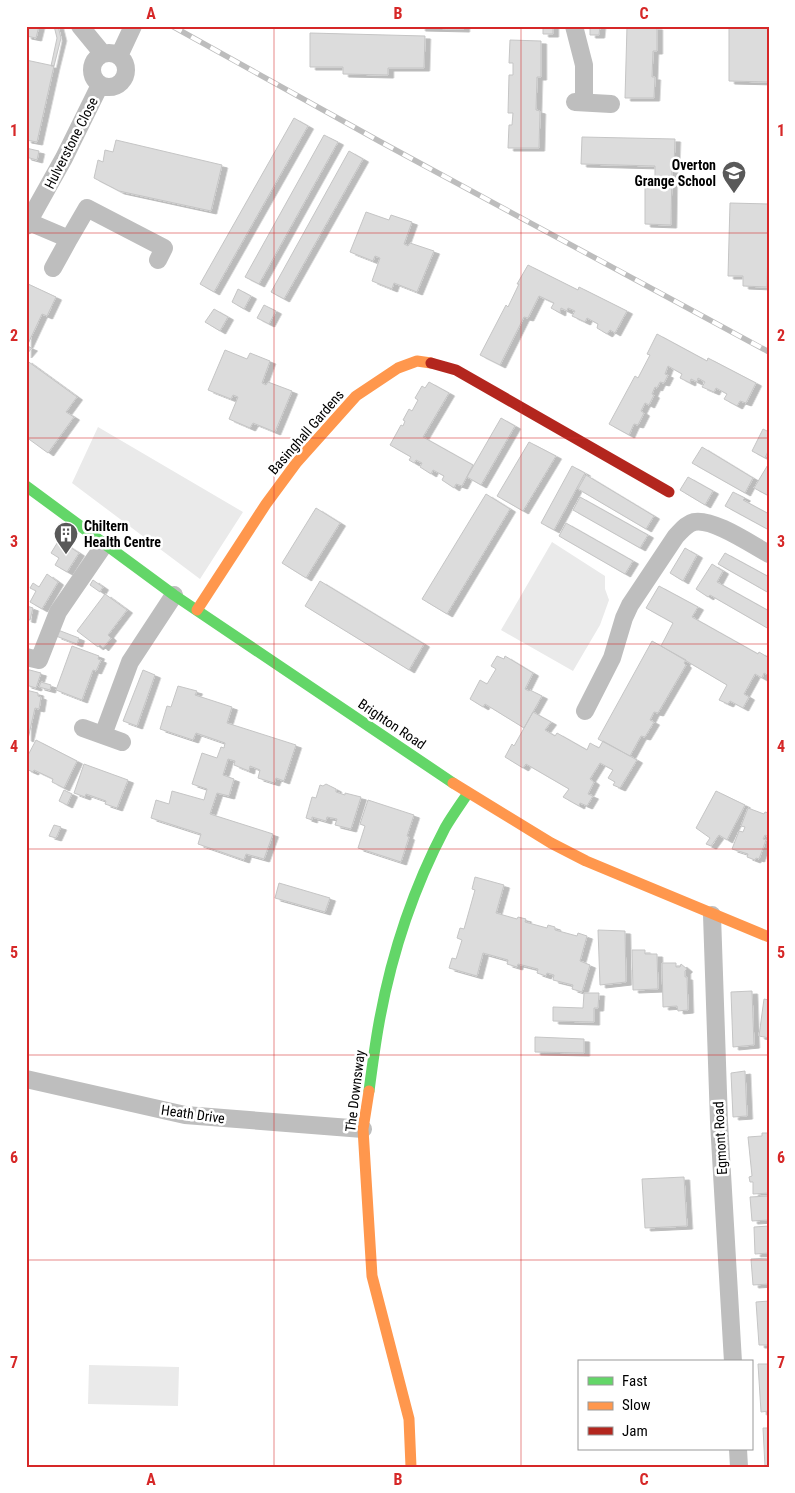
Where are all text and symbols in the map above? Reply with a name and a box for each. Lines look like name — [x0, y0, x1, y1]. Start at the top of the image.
text: A — [146, 4, 156, 23]
text: B — [394, 4, 403, 23]
text: C — [639, 4, 649, 23]
street label: Hulverstone Close — [41, 94, 101, 191]
text: 1 — [10, 121, 18, 140]
text: 1 — [777, 121, 785, 140]
place label: Overton Grange School — [635, 157, 716, 189]
school or university icon: Overton Grange School — [721, 160, 747, 194]
text: 2 — [10, 326, 18, 345]
text: 2 — [777, 326, 785, 345]
street label: Basinghall Gardens — [265, 387, 347, 477]
place label: Chiltern Health Centre — [84, 518, 161, 550]
building icon: Chiltern Health Centre — [53, 521, 79, 555]
text: 3 — [10, 532, 18, 551]
text: 3 — [777, 532, 785, 551]
street label: Brighton Road — [355, 696, 429, 752]
text: 4 — [10, 737, 18, 756]
text: 4 — [777, 737, 785, 756]
text: 5 — [10, 943, 18, 962]
text: 5 — [777, 943, 785, 962]
street label: The Downsway — [342, 1049, 368, 1133]
street label: Egmont Road — [710, 1101, 730, 1175]
street label: Heath Drive — [160, 1102, 226, 1126]
text: 6 — [10, 1148, 18, 1167]
text: 6 — [777, 1148, 785, 1167]
text: 7 — [10, 1353, 18, 1372]
text: 7 — [777, 1353, 785, 1372]
legend — [578, 1360, 752, 1450]
text: Fast — [622, 1372, 647, 1390]
text: Slow — [622, 1396, 651, 1414]
text: Jam — [622, 1422, 648, 1440]
text: A — [146, 1470, 156, 1489]
text: B — [394, 1470, 403, 1489]
text: C — [639, 1470, 649, 1489]

